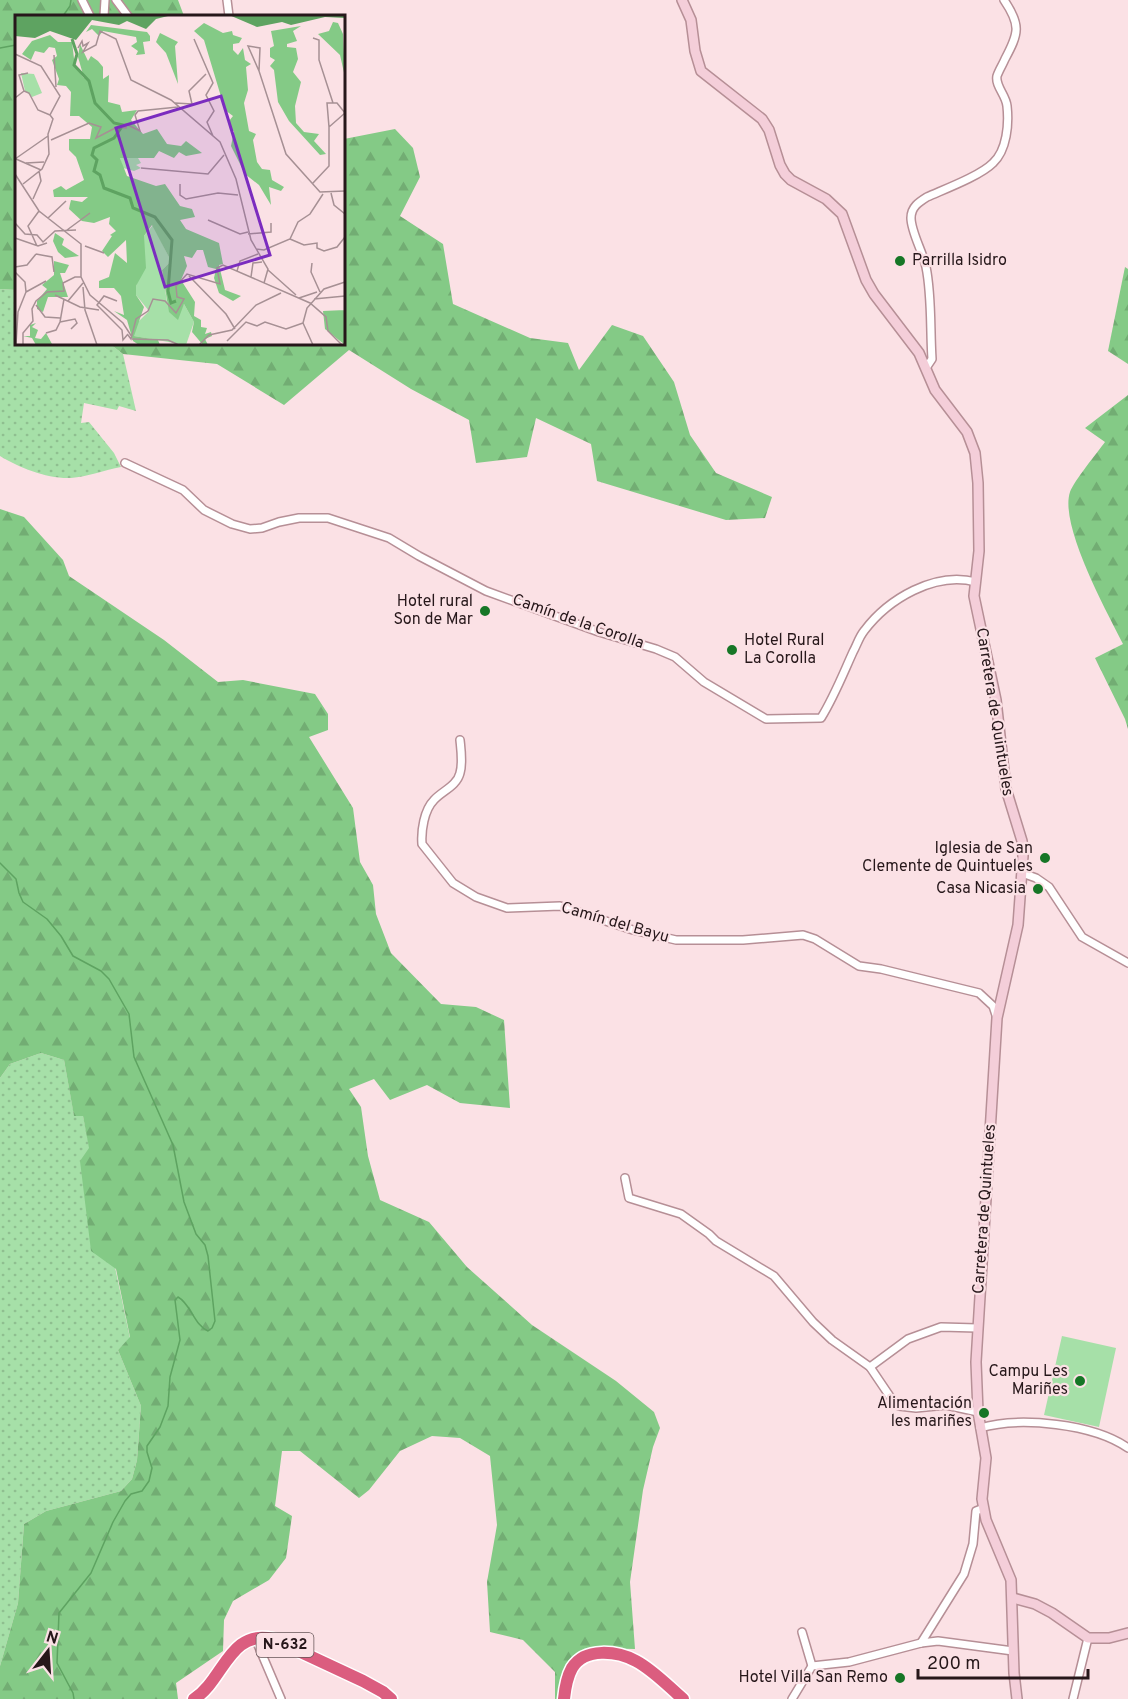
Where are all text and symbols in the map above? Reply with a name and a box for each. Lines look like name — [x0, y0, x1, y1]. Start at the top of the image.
inset map — [15, 15, 345, 345]
place label: Parrilla Isidro — [912, 251, 1007, 271]
marker: Parrilla Isidro — [893, 254, 907, 268]
street label: Camín de la Corolla — [510, 590, 646, 654]
place label: Hotel rural Son de Mar — [393, 592, 473, 630]
marker: Hotel rural Son de Mar — [478, 604, 492, 618]
street label: Carretera de Quintueles — [971, 626, 1017, 798]
place label: Hotel Rural La Corolla — [744, 631, 824, 669]
marker: Hotel Rural La Corolla — [725, 643, 739, 657]
place label: Iglesia de San Clemente de Quintueles — [862, 839, 1033, 877]
marker: Iglesia de San Clemente de Quintueles — [1038, 851, 1052, 865]
place label: Casa Nicasia — [936, 879, 1026, 899]
marker: Casa Nicasia — [1031, 882, 1045, 896]
street label: Camín del Bayu — [559, 898, 671, 948]
street label: Carretera de Quintueles — [969, 1123, 1001, 1295]
place label: Campu Les Mariñes — [989, 1362, 1068, 1400]
marker: Campu Les Mariñes — [1073, 1374, 1087, 1388]
place label: Alimentación les mariñes — [877, 1394, 972, 1432]
marker: Alimentación les mariñes — [977, 1406, 991, 1420]
north arrow — [18, 1621, 78, 1681]
text: N — [43, 1627, 60, 1650]
road number: N-632 — [256, 1633, 314, 1657]
scale bar — [918, 1642, 1088, 1680]
text: 200 m — [927, 1653, 980, 1676]
place label: Hotel Villa San Remo — [738, 1668, 888, 1688]
marker: Hotel Villa San Remo — [893, 1671, 907, 1685]

